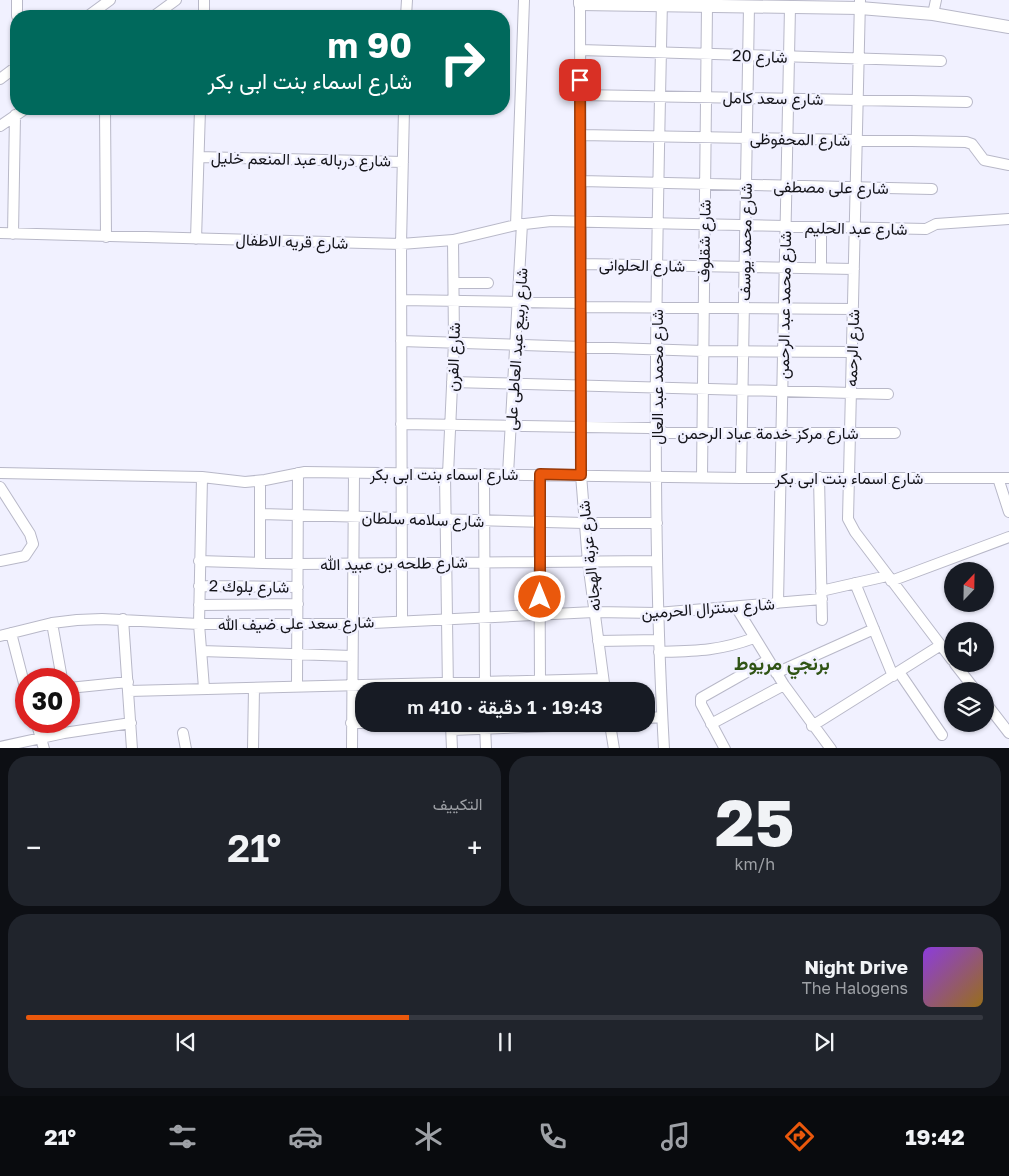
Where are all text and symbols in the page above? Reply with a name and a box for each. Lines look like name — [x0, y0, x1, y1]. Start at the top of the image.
text: 90 m — [328, 24, 412, 66]
icon: right — [430, 30, 495, 95]
street label: شارع 20 — [732, 45, 788, 69]
pin — [559, 59, 601, 101]
icon: arrive — [566, 66, 594, 94]
text: شارع اسماء بنت ابى بكر — [208, 67, 412, 94]
street label: شارع سعد كامل — [722, 87, 824, 111]
street label: شارع المحفوظى — [750, 128, 850, 152]
street label: شارع درباله عبد المنعم خليل — [211, 147, 391, 173]
street label: شارع على مصطفى — [773, 176, 889, 200]
street label: شارع محمد يوسف — [734, 183, 758, 301]
street label: شارع شقلوف — [693, 199, 717, 283]
street label: شارع عبد الحليم — [804, 217, 908, 241]
street label: شارع قريه الاطفال — [235, 229, 349, 255]
street label: شارع محمد عبد الرحمن — [773, 231, 797, 379]
street label: شارع الحلوانى — [599, 254, 685, 278]
street label: شارع ربيع عبد العاطى على — [500, 267, 534, 431]
street label: شارع محمد عبد العال — [647, 309, 669, 445]
street label: شارع الرحمه — [841, 309, 865, 387]
street label: شارع الفرن — [442, 322, 466, 392]
street label: شارع مركز خدمة عباد الرحمن — [677, 423, 859, 445]
street label: شارع اسماء بنت ابى بكر — [369, 464, 518, 486]
street label: شارع اسماء بنت ابى بكر — [774, 468, 923, 490]
street label: شارع عزبة الهجانه — [573, 499, 607, 613]
street label: شارع سلامه سلطان — [361, 507, 485, 533]
street label: شارع طلحه بن عبيد الله — [320, 552, 468, 576]
north arrow — [944, 562, 994, 612]
map controls — [944, 562, 994, 732]
position arrow — [513, 570, 565, 622]
street label: شارع بلوك 2 — [209, 575, 289, 599]
street label: شارع سنترال الحرمين — [641, 593, 775, 625]
street label: شارع سعد على ضيف الله — [218, 612, 374, 636]
button: sound — [944, 622, 994, 672]
district label: برنجي مريوط — [734, 651, 830, 680]
speed limit sign: 30 — [15, 668, 80, 733]
button: layers — [944, 682, 994, 732]
text: 19:43 · 1 دقيقة · 410 m — [407, 695, 603, 718]
text: 25 — [715, 782, 794, 860]
text: التكييف — [433, 794, 483, 814]
text: 21° — [227, 825, 281, 870]
text: − — [26, 831, 41, 864]
text: + — [467, 831, 483, 864]
text: km/h — [734, 854, 775, 874]
text: Night Drive — [804, 955, 908, 978]
text: The Halogens — [802, 978, 908, 998]
icon: previous — [172, 1028, 200, 1056]
icon: pause — [491, 1028, 519, 1056]
icon: next — [810, 1028, 838, 1056]
icon: filters — [165, 1119, 200, 1154]
icon: car — [288, 1119, 323, 1154]
icon: climate — [411, 1119, 446, 1154]
icon: phone — [535, 1119, 570, 1154]
icon: music — [658, 1119, 693, 1154]
icon: directions — [782, 1119, 817, 1154]
text: 21° — [44, 1123, 76, 1150]
text: 19:42 — [905, 1123, 965, 1150]

